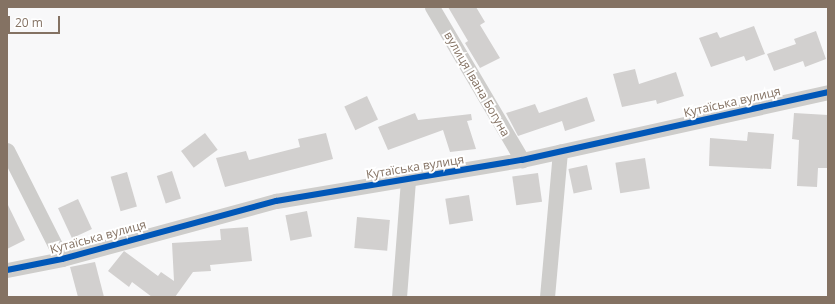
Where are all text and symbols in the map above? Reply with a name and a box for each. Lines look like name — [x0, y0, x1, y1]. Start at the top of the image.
scale bar — [10, 8, 62, 34]
text: 20 m — [15, 14, 43, 31]
street label: вулиця Івана Богуна — [441, 29, 513, 139]
street label: Кутаїська вулиця — [682, 84, 782, 120]
street label: Кутаїська вулиця — [365, 152, 465, 182]
street label: Кутаїська вулиця — [48, 217, 148, 257]

